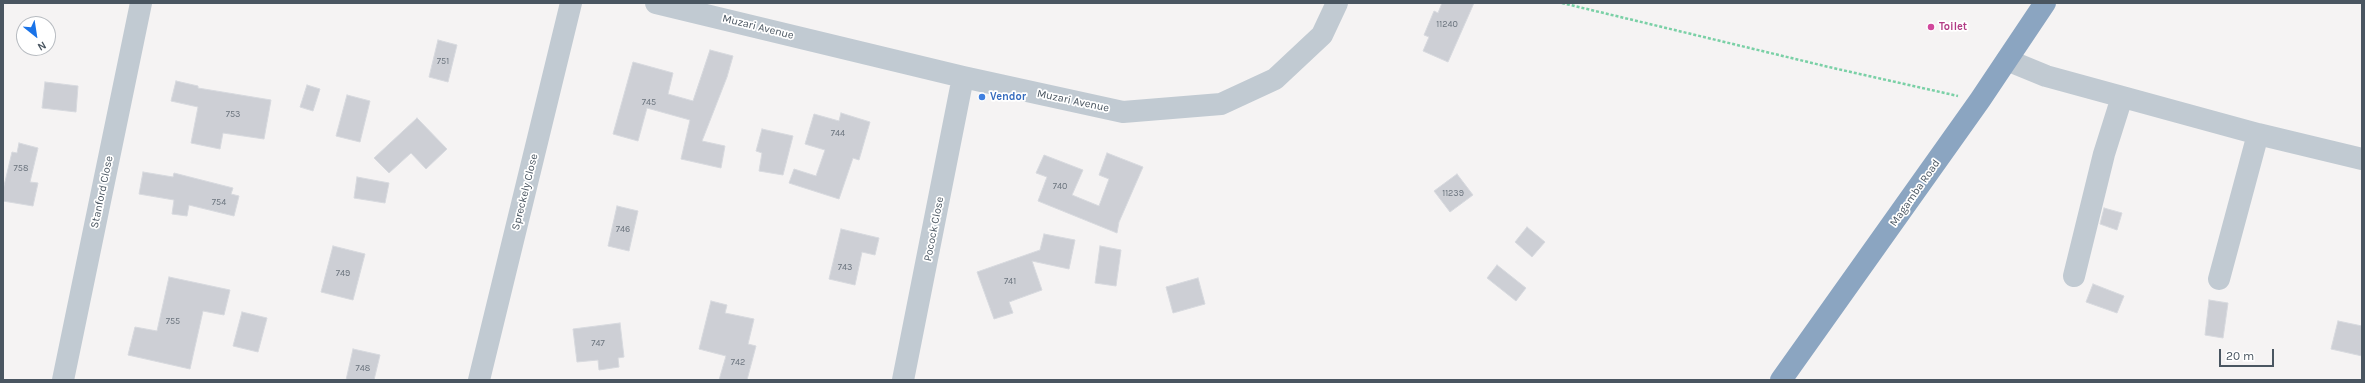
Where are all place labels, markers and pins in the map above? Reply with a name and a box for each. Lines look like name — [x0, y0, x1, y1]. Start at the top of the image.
place label: Toilet — [1939, 20, 1967, 34]
marker: Toilet — [1926, 22, 1936, 32]
place label: Vendor — [990, 90, 1026, 104]
marker: Vendor — [977, 92, 987, 102]

